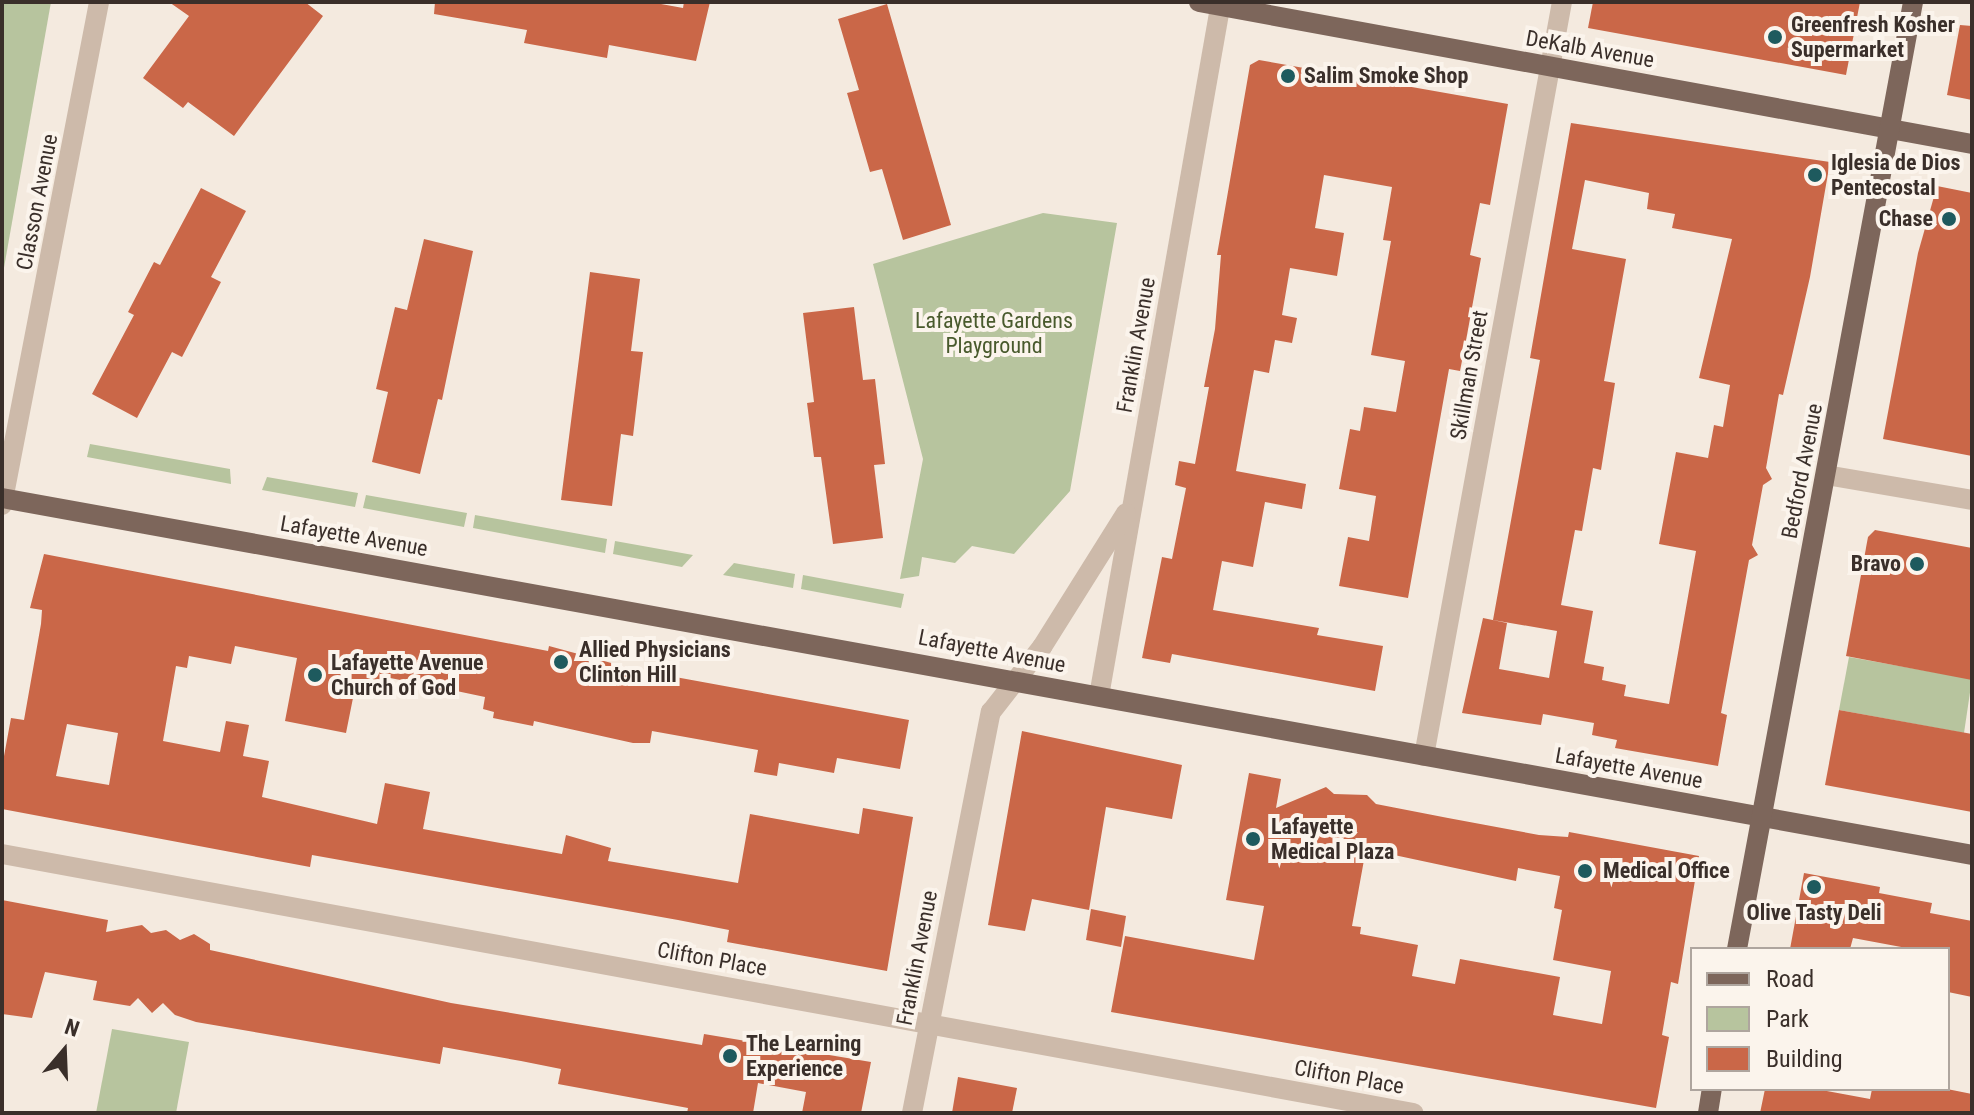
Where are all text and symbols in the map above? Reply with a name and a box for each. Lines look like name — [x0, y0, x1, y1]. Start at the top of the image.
place label: Greenfresh Kosher Supermarket — [1791, 11, 1955, 62]
street label: DeKalb Avenue — [1524, 25, 1656, 73]
marker: Greenfresh Kosher Supermarket — [1766, 28, 1784, 46]
place label: Salim Smoke Shop — [1304, 63, 1468, 89]
marker: Salim Smoke Shop — [1279, 67, 1297, 85]
street label: Classon Avenue — [11, 132, 63, 272]
place label: Iglesia de Dios Pentecostal — [1831, 149, 1960, 200]
marker: Iglesia de Dios Pentecostal — [1806, 166, 1824, 184]
place label: Chase — [1879, 206, 1933, 232]
marker: Chase — [1940, 210, 1958, 228]
street label: Franklin Avenue — [1111, 275, 1161, 415]
park label: Lafayette Gardens Playground — [915, 307, 1073, 358]
street label: Skillman Street — [1445, 308, 1493, 442]
street label: Bedford Avenue — [1776, 401, 1828, 541]
street label: Lafayette Avenue — [278, 510, 430, 562]
place label: Bravo — [1851, 551, 1901, 577]
marker: Bravo — [1908, 555, 1926, 573]
street label: Lafayette Avenue — [916, 624, 1068, 678]
place label: Allied Physicians Clinton Hill — [579, 636, 731, 688]
place label: Lafayette Avenue Church of God — [331, 649, 484, 700]
marker: Allied Physicians Clinton Hill — [550, 651, 572, 673]
marker: Lafayette Avenue Church of God — [306, 666, 324, 684]
street label: Lafayette Avenue — [1553, 742, 1705, 794]
place label: Lafayette Medical Plaza — [1271, 813, 1394, 864]
marker: Lafayette Medical Plaza — [1242, 828, 1264, 850]
place label: Medical Office — [1603, 858, 1730, 884]
marker: Medical Office — [1574, 860, 1596, 882]
marker: Olive Tasty Deli — [1805, 878, 1823, 896]
street label: Franklin Avenue — [891, 888, 943, 1028]
place label: Olive Tasty Deli — [1746, 900, 1882, 926]
street label: Clifton Place — [655, 936, 769, 982]
legend — [1690, 947, 1950, 1091]
text: Road — [1766, 965, 1814, 993]
text: Park — [1766, 1005, 1809, 1033]
north arrow — [24, 1011, 104, 1091]
text: N — [62, 1014, 82, 1042]
place label: The Learning Experience — [746, 1030, 861, 1082]
text: Building — [1766, 1045, 1843, 1073]
marker: The Learning Experience — [721, 1047, 739, 1065]
street label: Clifton Place — [1292, 1054, 1406, 1100]

